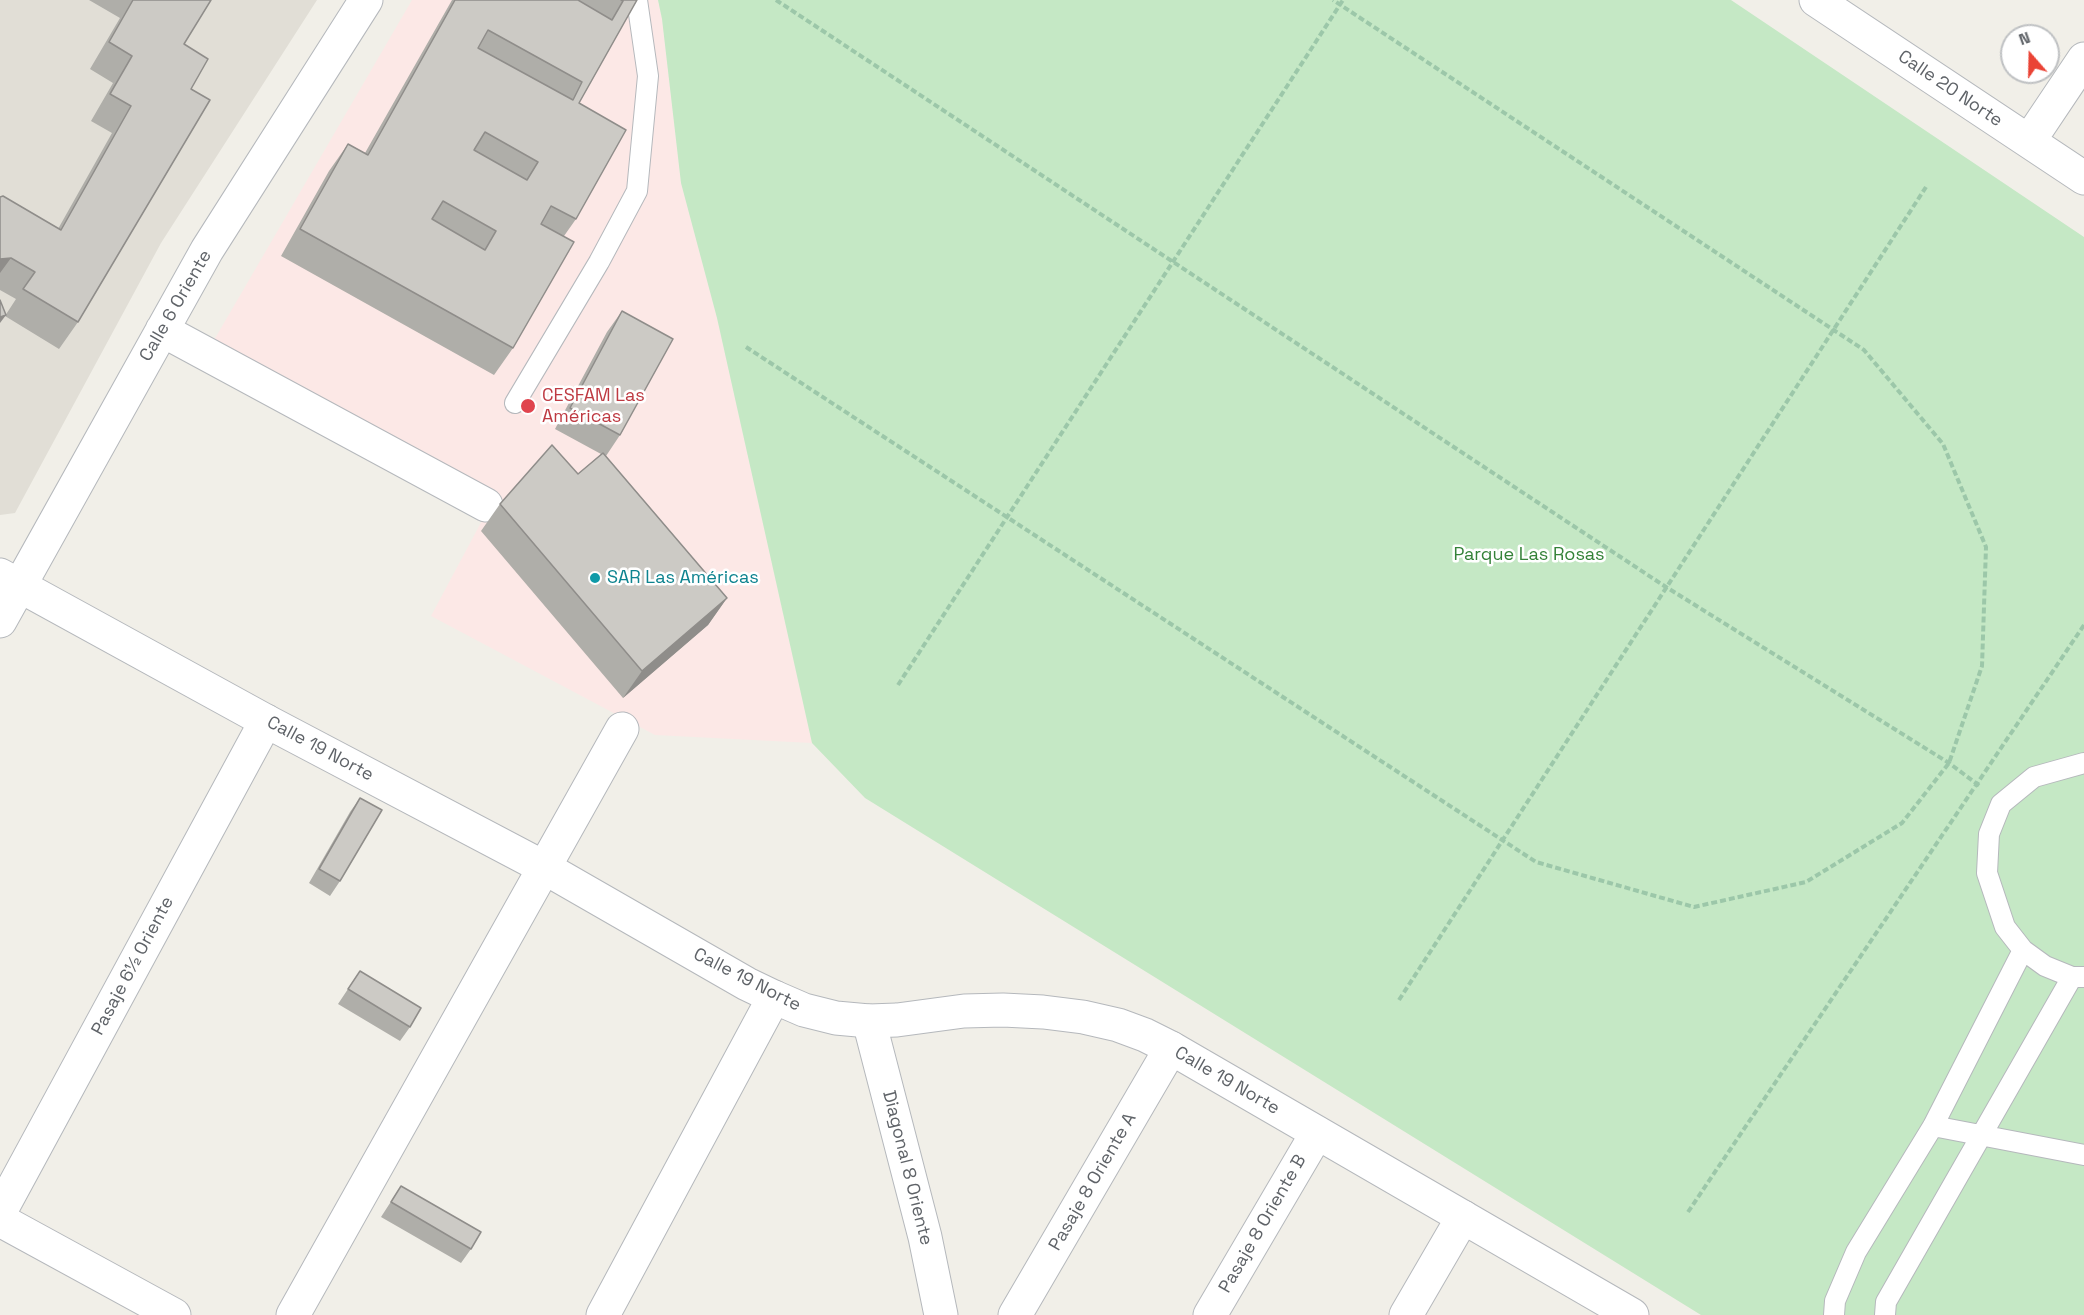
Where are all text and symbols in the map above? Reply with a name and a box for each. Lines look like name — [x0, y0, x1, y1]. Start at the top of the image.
north arrow — [2000, 24, 2060, 84]
text: N — [2016, 27, 2033, 50]
street label: Calle 20 Norte — [1894, 46, 2006, 132]
street label: Calle 6 Oriente — [135, 247, 217, 365]
place label: CESFAM Las Américas — [542, 385, 645, 428]
marker: CESFAM Las Américas — [519, 397, 537, 415]
park label: Parque Las Rosas — [1453, 544, 1605, 566]
place label: SAR Las Américas — [607, 567, 759, 589]
marker: SAR Las Américas — [588, 571, 602, 585]
street label: Calle 19 Norte — [263, 712, 377, 786]
street label: Pasaje 6½ Oriente — [87, 893, 179, 1039]
street label: Calle 19 Norte — [690, 944, 804, 1016]
street label: Calle 19 Norte — [1171, 1042, 1283, 1120]
street label: Diagonal 8 Oriente — [877, 1088, 937, 1248]
street label: Pasaje 8 Oriente A — [1045, 1109, 1141, 1255]
street label: Pasaje 8 Oriente B — [1215, 1151, 1311, 1297]

